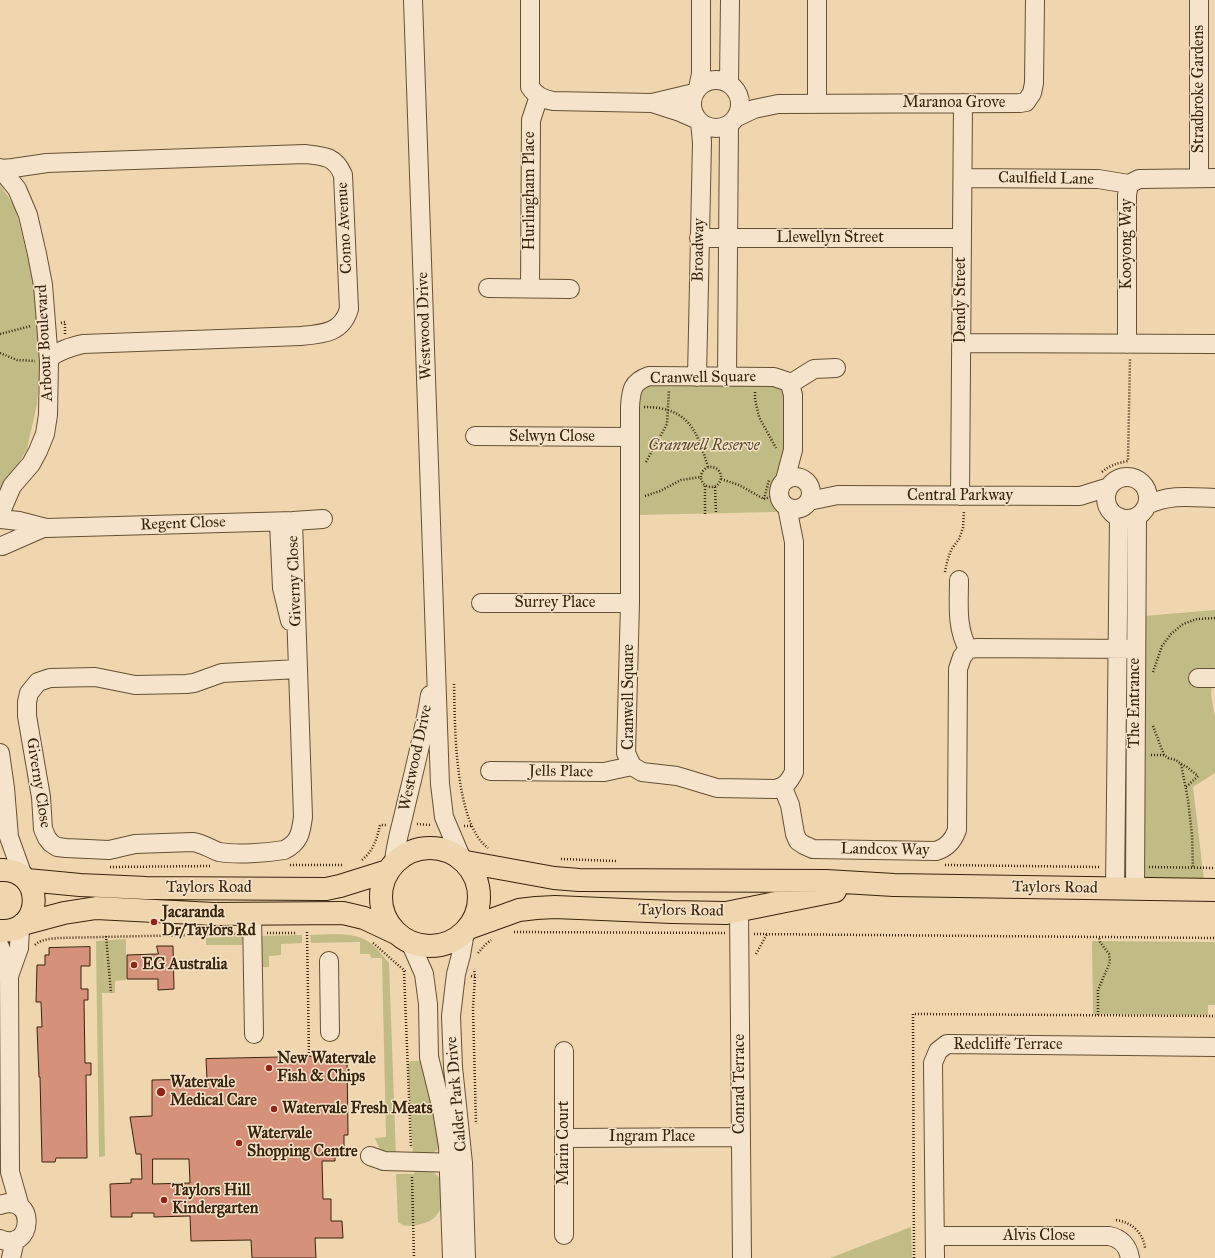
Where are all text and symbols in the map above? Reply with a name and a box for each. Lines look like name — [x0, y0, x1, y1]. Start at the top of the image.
street label: Stradbroke Gardens — [1189, 25, 1209, 153]
street label: Maranoa Grove — [903, 93, 1005, 113]
street label: Hurlingham Place — [520, 131, 540, 251]
street label: Caulfield Lane — [998, 169, 1094, 189]
street label: Como Avenue — [333, 182, 357, 274]
street label: Kooyong Way — [1117, 199, 1137, 289]
street label: Broadway — [689, 218, 709, 282]
street label: Llewellyn Street — [776, 228, 884, 248]
street label: Dendy Street — [951, 257, 971, 343]
street label: Westwood Drive — [414, 272, 436, 380]
street label: Arbour Boulevard — [32, 284, 58, 402]
street label: Cranwell Square — [650, 367, 756, 389]
street label: Selwyn Close — [509, 427, 595, 447]
park label: Cranwell Reserve — [648, 436, 760, 456]
street label: Central Parkway — [907, 486, 1013, 506]
street label: Regent Close — [140, 513, 226, 535]
street label: Giverny Close — [284, 535, 306, 627]
street label: Surrey Place — [515, 593, 595, 613]
street label: Cranwell Square — [619, 644, 639, 750]
street label: The Entrance — [1125, 658, 1145, 748]
street label: Westwood Drive — [395, 703, 437, 813]
street label: Giverny Close — [21, 736, 55, 830]
street label: Jells Place — [529, 762, 593, 782]
street label: Landcox Way — [840, 840, 930, 860]
street label: Taylors Road — [166, 878, 252, 898]
street label: Taylors Road — [1012, 878, 1098, 898]
street label: Taylors Road — [638, 901, 724, 921]
place label: Jacaranda Dr/Taylors Rd — [162, 903, 256, 941]
marker: Jacaranda Dr/Taylors Rd — [149, 917, 159, 927]
place label: EG Australia — [142, 955, 227, 975]
marker: EG Australia — [129, 960, 139, 970]
street label: Conrad Terrace — [730, 1034, 750, 1134]
street label: Redcliffe Terrace — [953, 1035, 1063, 1055]
street label: Calder Park Drive — [442, 1036, 472, 1152]
place label: New Watervale Fish & Chips — [277, 1049, 376, 1087]
marker: New Watervale Fish & Chips — [264, 1063, 274, 1073]
place label: Watervale Medical Care — [170, 1073, 257, 1111]
marker: Watervale Medical Care — [155, 1086, 167, 1098]
place label: Watervale Fresh Meats — [282, 1099, 433, 1119]
street label: Marin Court — [554, 1100, 574, 1186]
marker: Watervale Fresh Meats — [269, 1104, 279, 1114]
place label: Watervale Shopping Centre — [247, 1124, 358, 1162]
street label: Ingram Place — [609, 1127, 695, 1147]
marker: Watervale Shopping Centre — [234, 1138, 244, 1148]
place label: Taylors Hill Kindergarten — [172, 1181, 258, 1219]
marker: Taylors Hill Kindergarten — [159, 1195, 169, 1205]
street label: Alvis Close — [1003, 1226, 1075, 1246]

